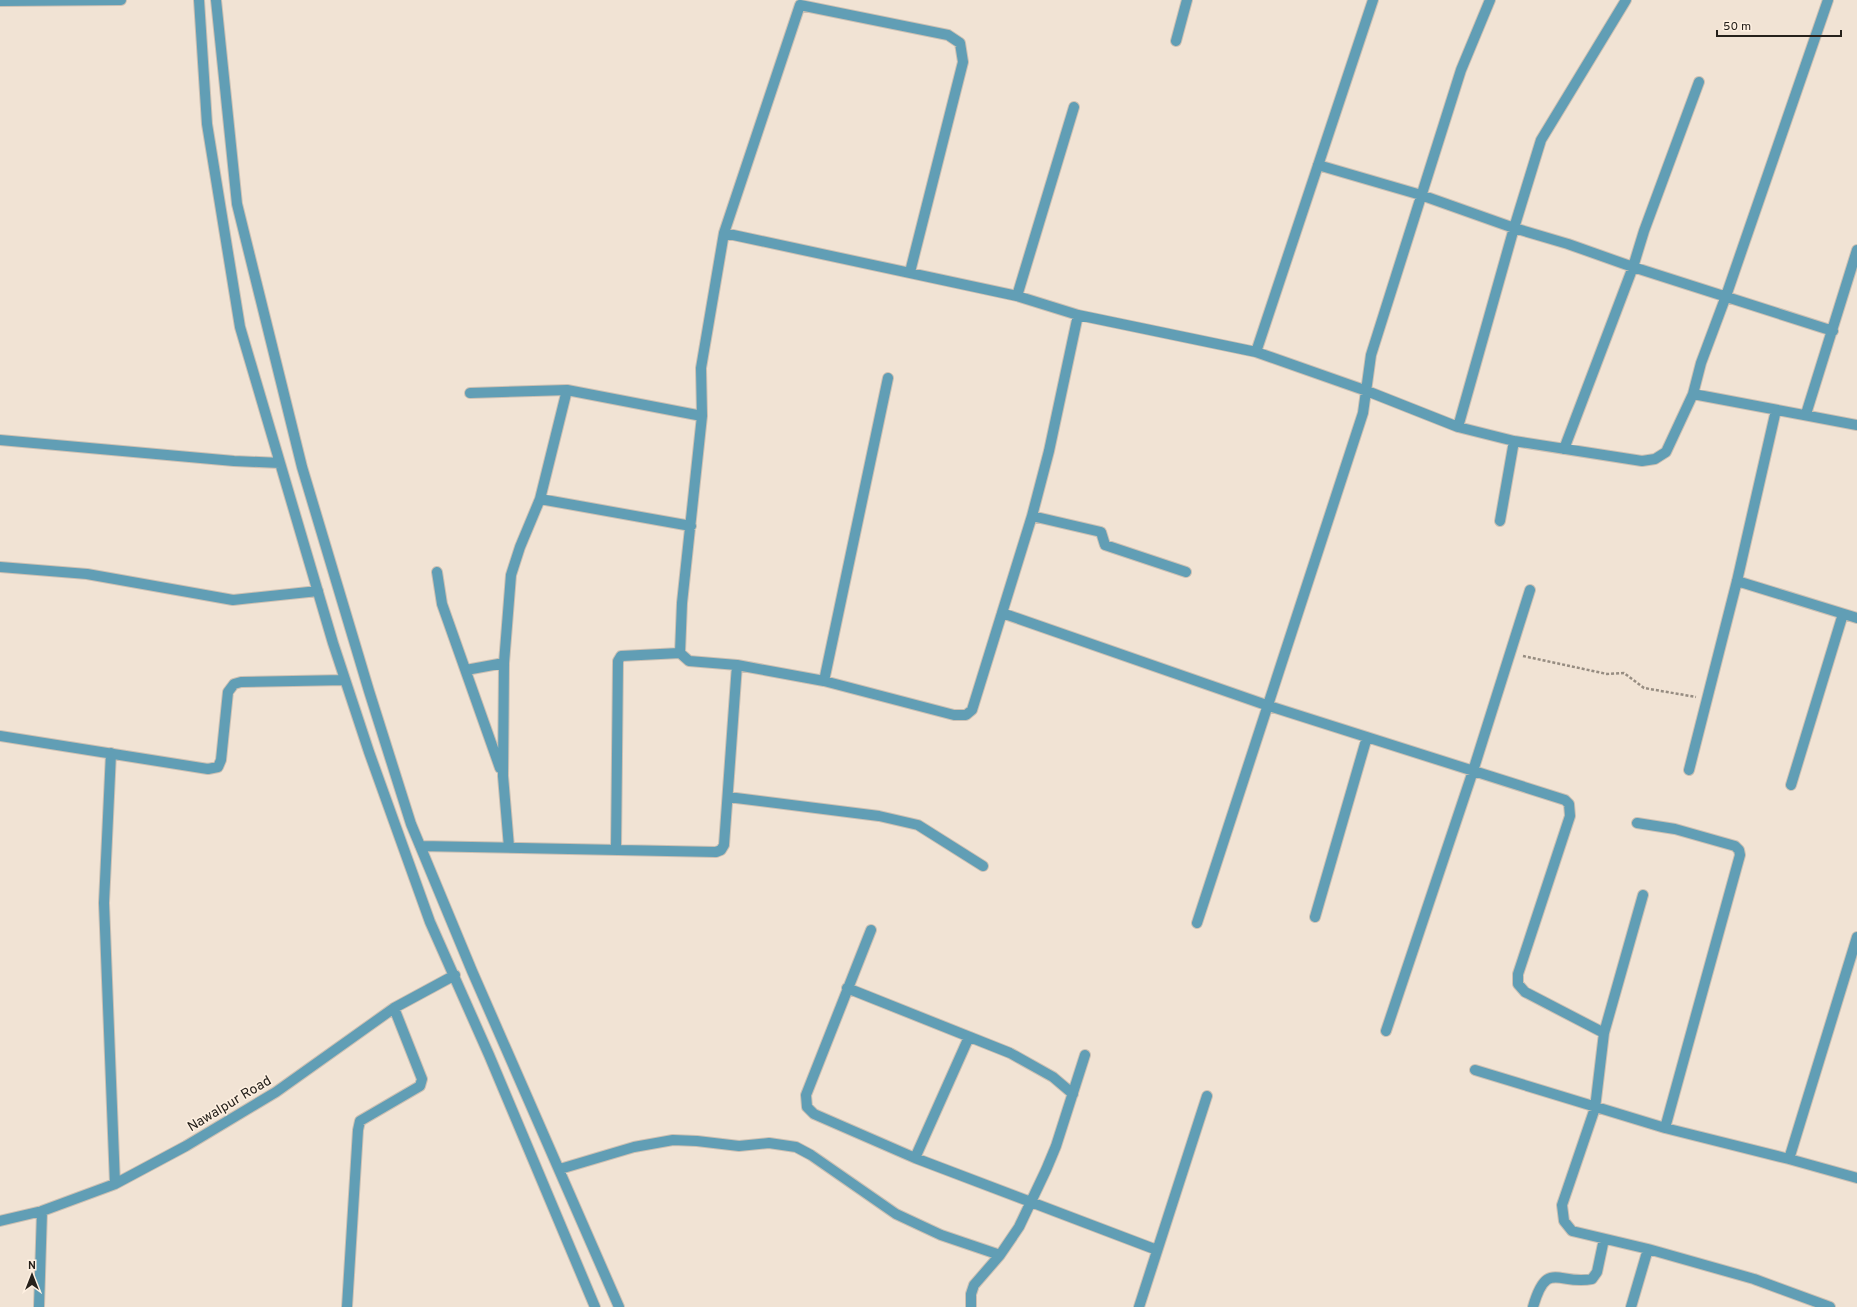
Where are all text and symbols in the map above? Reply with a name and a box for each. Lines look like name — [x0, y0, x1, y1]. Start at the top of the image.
scale bar — [1717, 12, 1841, 38]
text: 50 m — [1723, 19, 1751, 35]
street label: Nawalpur Road — [185, 1073, 275, 1136]
north arrow — [12, 1255, 52, 1295]
text: N — [28, 1259, 36, 1273]

